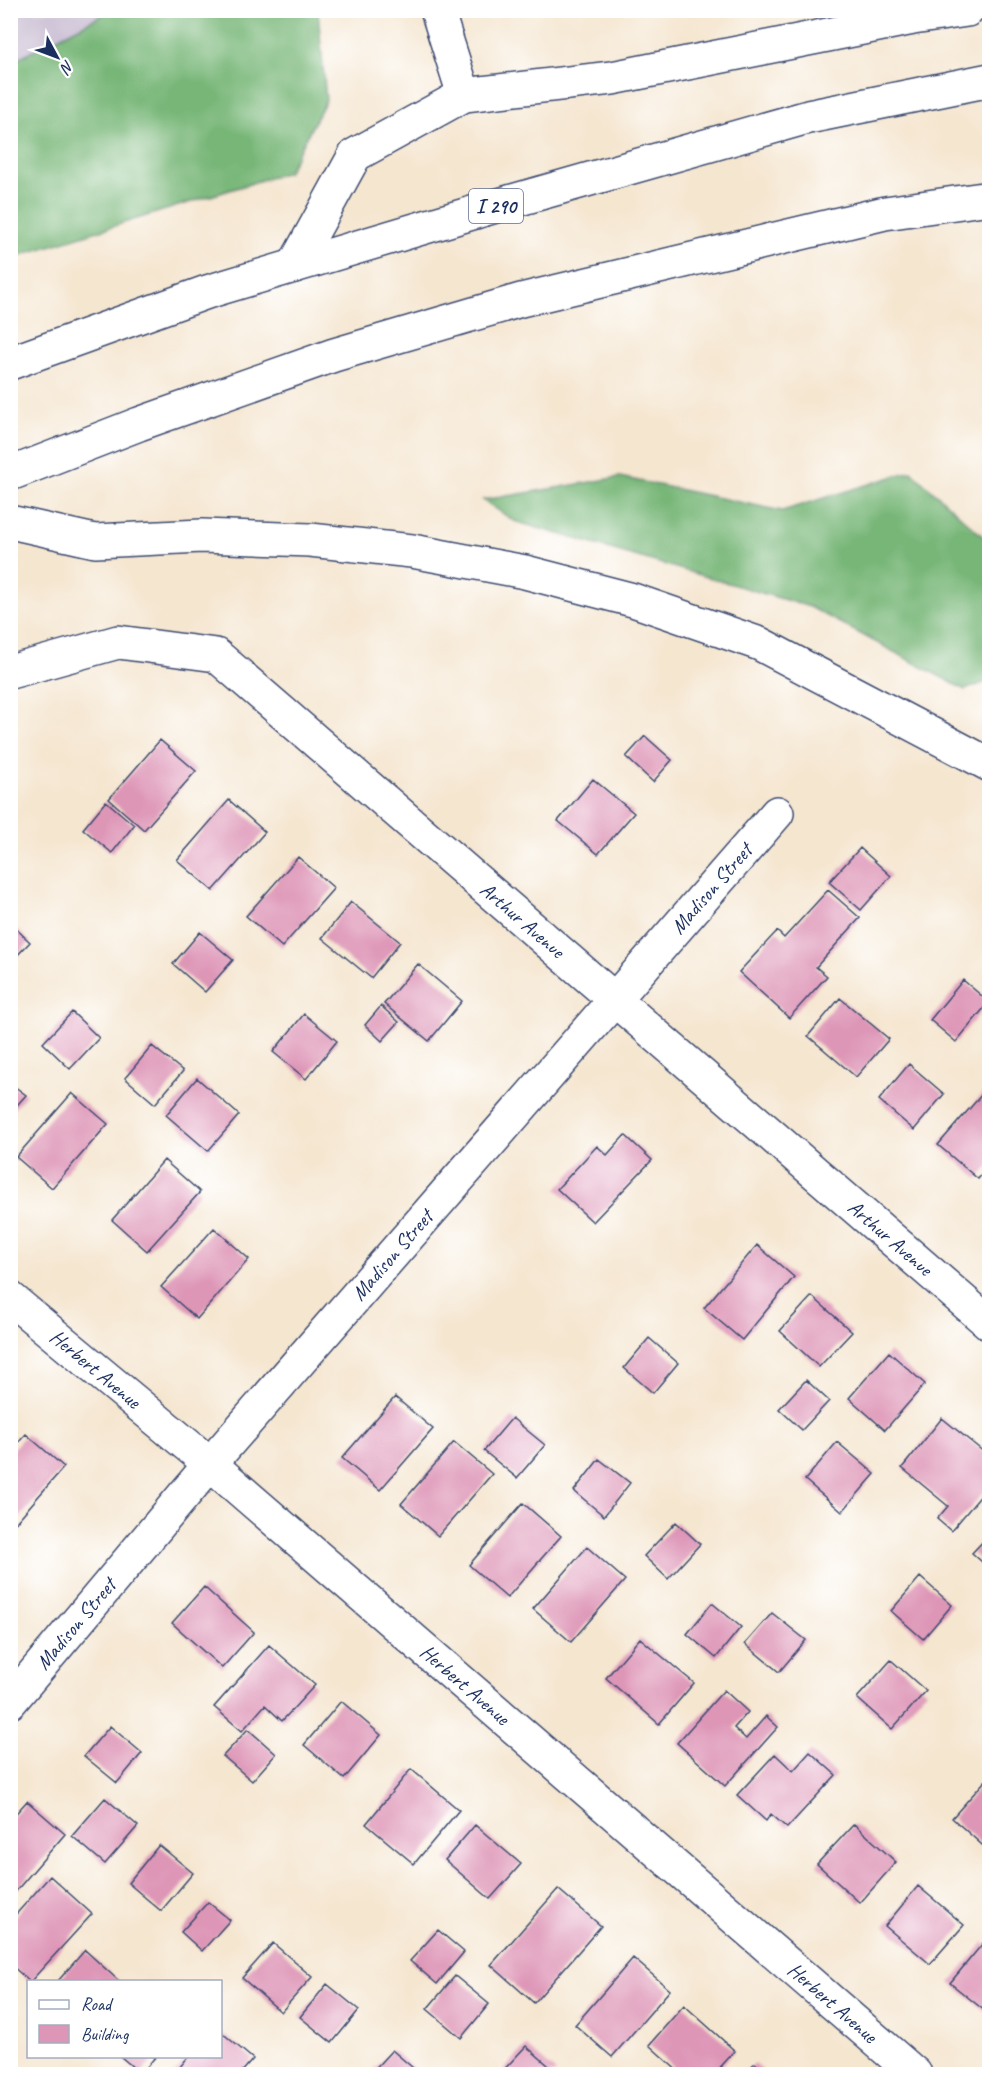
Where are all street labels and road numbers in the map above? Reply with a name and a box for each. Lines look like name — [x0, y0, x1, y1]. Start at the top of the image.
road number: I 290 — [469, 189, 523, 223]
street label: Madison Street — [665, 836, 760, 939]
street label: Arthur Avenue — [475, 876, 572, 965]
street label: Arthur Avenue — [843, 1194, 939, 1283]
street label: Madison Street — [346, 1202, 440, 1306]
street label: Herbert Avenue — [45, 1324, 147, 1415]
street label: Madison Street — [30, 1571, 123, 1675]
street label: Herbert Avenue — [415, 1639, 516, 1731]
street label: Herbert Avenue — [782, 1957, 883, 2049]

